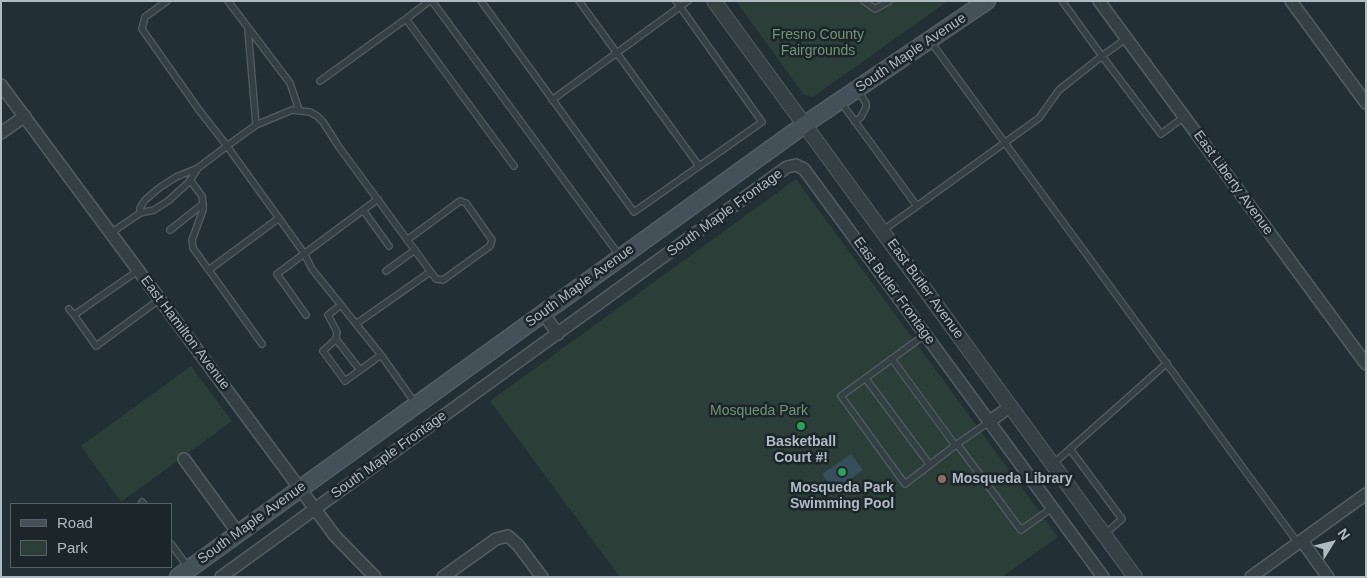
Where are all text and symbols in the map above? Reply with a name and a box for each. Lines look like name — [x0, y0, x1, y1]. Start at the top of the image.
street label: South Maple Avenue — [853, 10, 969, 96]
park label: Fresno County Fairgrounds — [772, 27, 864, 59]
street label: East Liberty Avenue — [1189, 127, 1277, 239]
street label: South Maple Frontage — [664, 165, 786, 261]
street label: East Butler Frontage — [849, 234, 939, 348]
street label: East Butler Avenue — [883, 236, 967, 342]
street label: South Maple Avenue — [523, 241, 637, 331]
street label: East Hamilton Avenue — [137, 273, 233, 393]
park label: Mosqueda Park — [710, 403, 808, 419]
street label: South Maple Frontage — [328, 407, 450, 503]
marker: Basketball Court #! — [795, 420, 807, 432]
place label: Basketball Court #! — [766, 434, 836, 467]
marker: Mosqueda Park Swimming Pool — [836, 466, 848, 478]
place label: Mosqueda Library — [952, 471, 1073, 487]
marker: Mosqueda Library — [936, 473, 948, 485]
street label: South Maple Avenue — [195, 478, 309, 568]
place label: Mosqueda Park Swimming Pool — [790, 480, 894, 512]
legend — [10, 503, 172, 568]
text: Road — [57, 514, 93, 531]
north arrow — [1307, 518, 1357, 568]
text: N — [1335, 525, 1354, 543]
text: Park — [57, 539, 88, 556]

